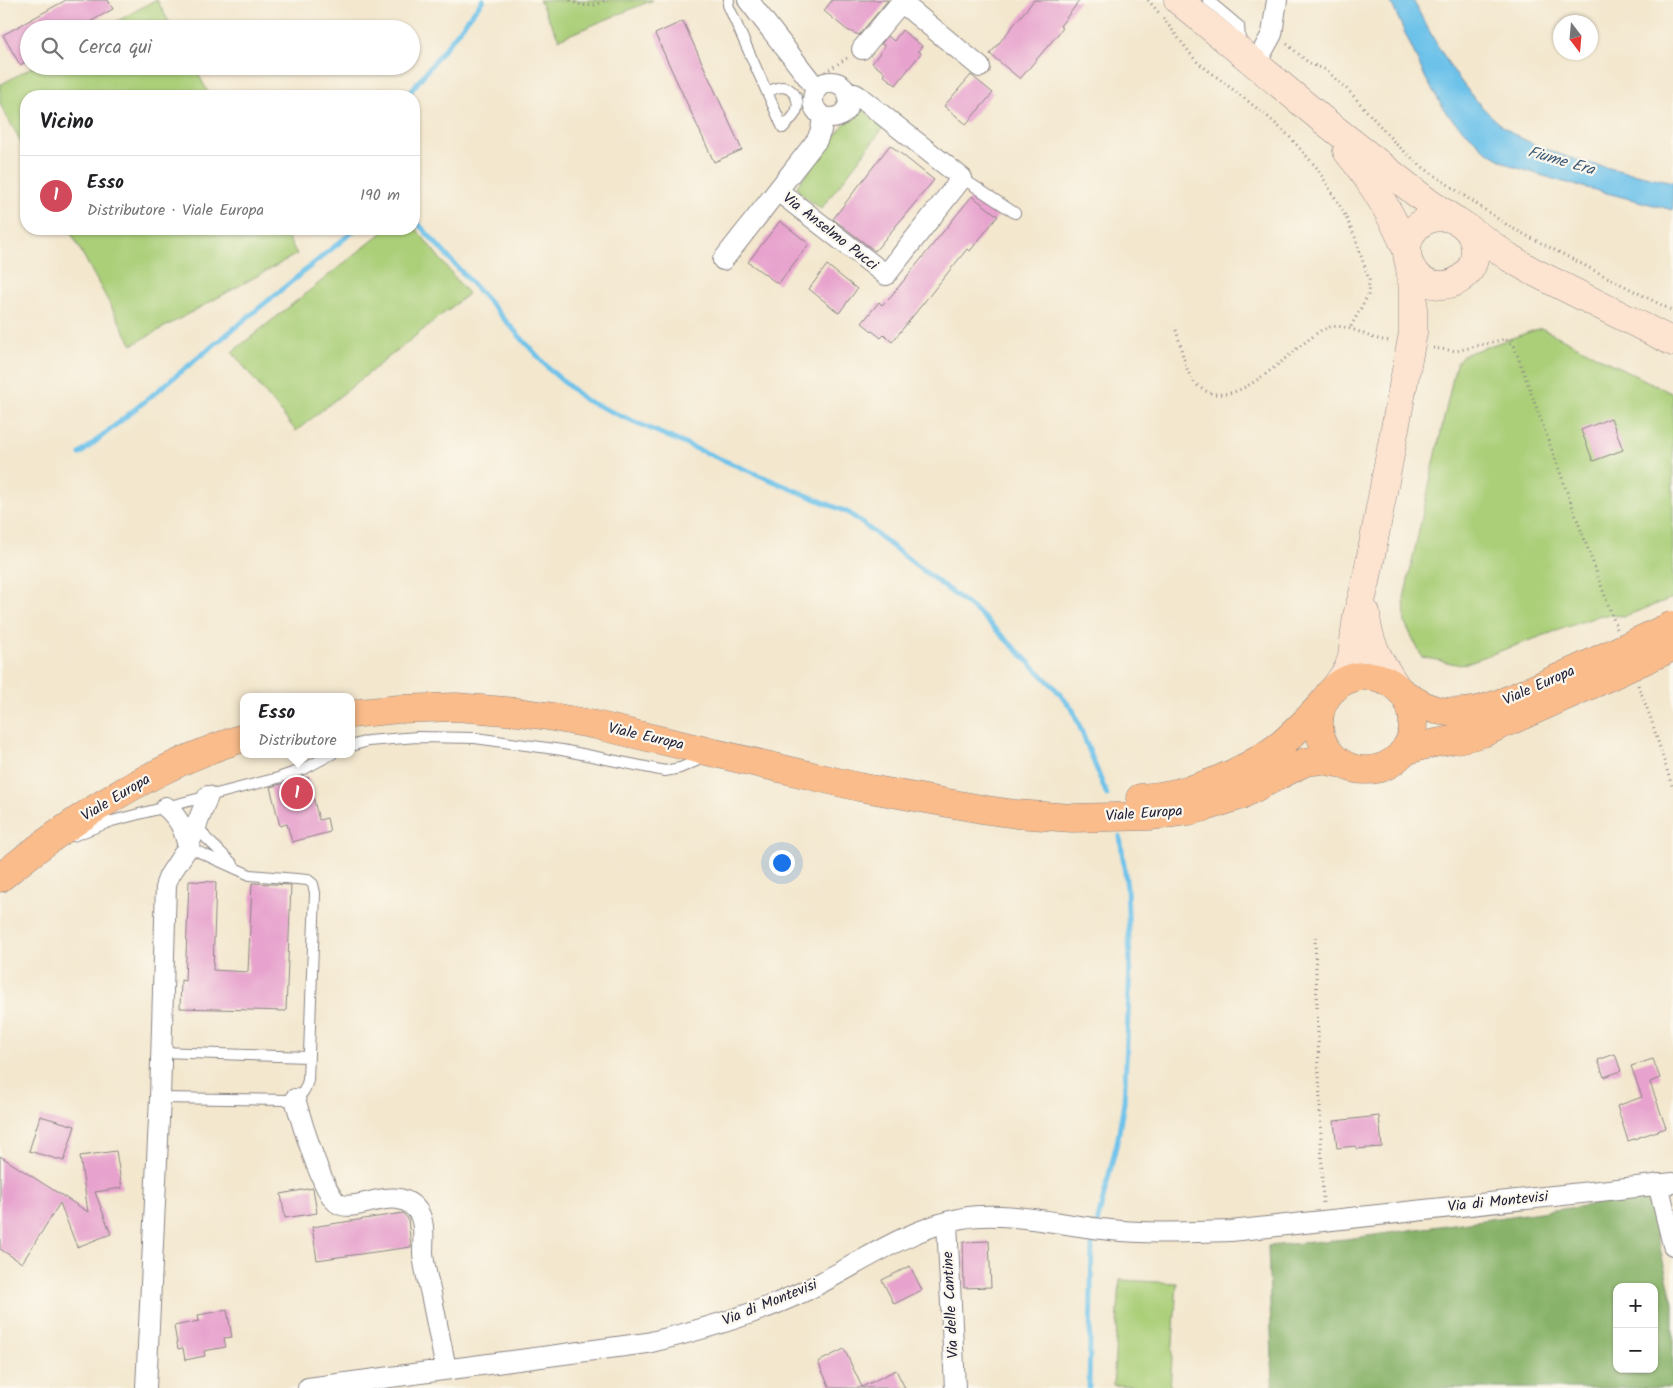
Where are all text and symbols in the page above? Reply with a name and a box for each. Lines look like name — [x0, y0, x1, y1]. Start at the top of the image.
north arrow — [1553, 15, 1598, 60]
search box — [20, 20, 420, 75]
text: Cerca qui — [78, 33, 152, 63]
icon: search — [38, 34, 66, 62]
text: Vicino — [40, 106, 94, 139]
water label: Fiume Era — [1525, 140, 1599, 183]
text: Esso — [87, 168, 124, 198]
text: 1 — [54, 183, 58, 208]
text: 190 m — [360, 183, 400, 208]
street label: Via Anselmo Pucci — [777, 187, 884, 278]
text: Distributore · Viale Europa — [87, 198, 264, 223]
street label: Viale Europa — [1499, 659, 1579, 713]
popup — [240, 693, 355, 758]
text: Esso — [258, 698, 295, 728]
street label: Viale Europa — [606, 717, 686, 757]
text: Distributore — [258, 728, 337, 753]
street label: Viale Europa — [77, 768, 155, 828]
pin: 1 — [281, 774, 313, 812]
street label: Viale Europa — [1105, 799, 1183, 829]
your location — [769, 850, 795, 876]
street label: Via di Montevisi — [1447, 1185, 1551, 1219]
street label: Via delle Cantine — [936, 1251, 966, 1359]
street label: Via di Montevisi — [719, 1272, 823, 1333]
map controls — [1613, 1283, 1658, 1373]
button: + — [1613, 1283, 1658, 1328]
button: − — [1613, 1328, 1658, 1373]

